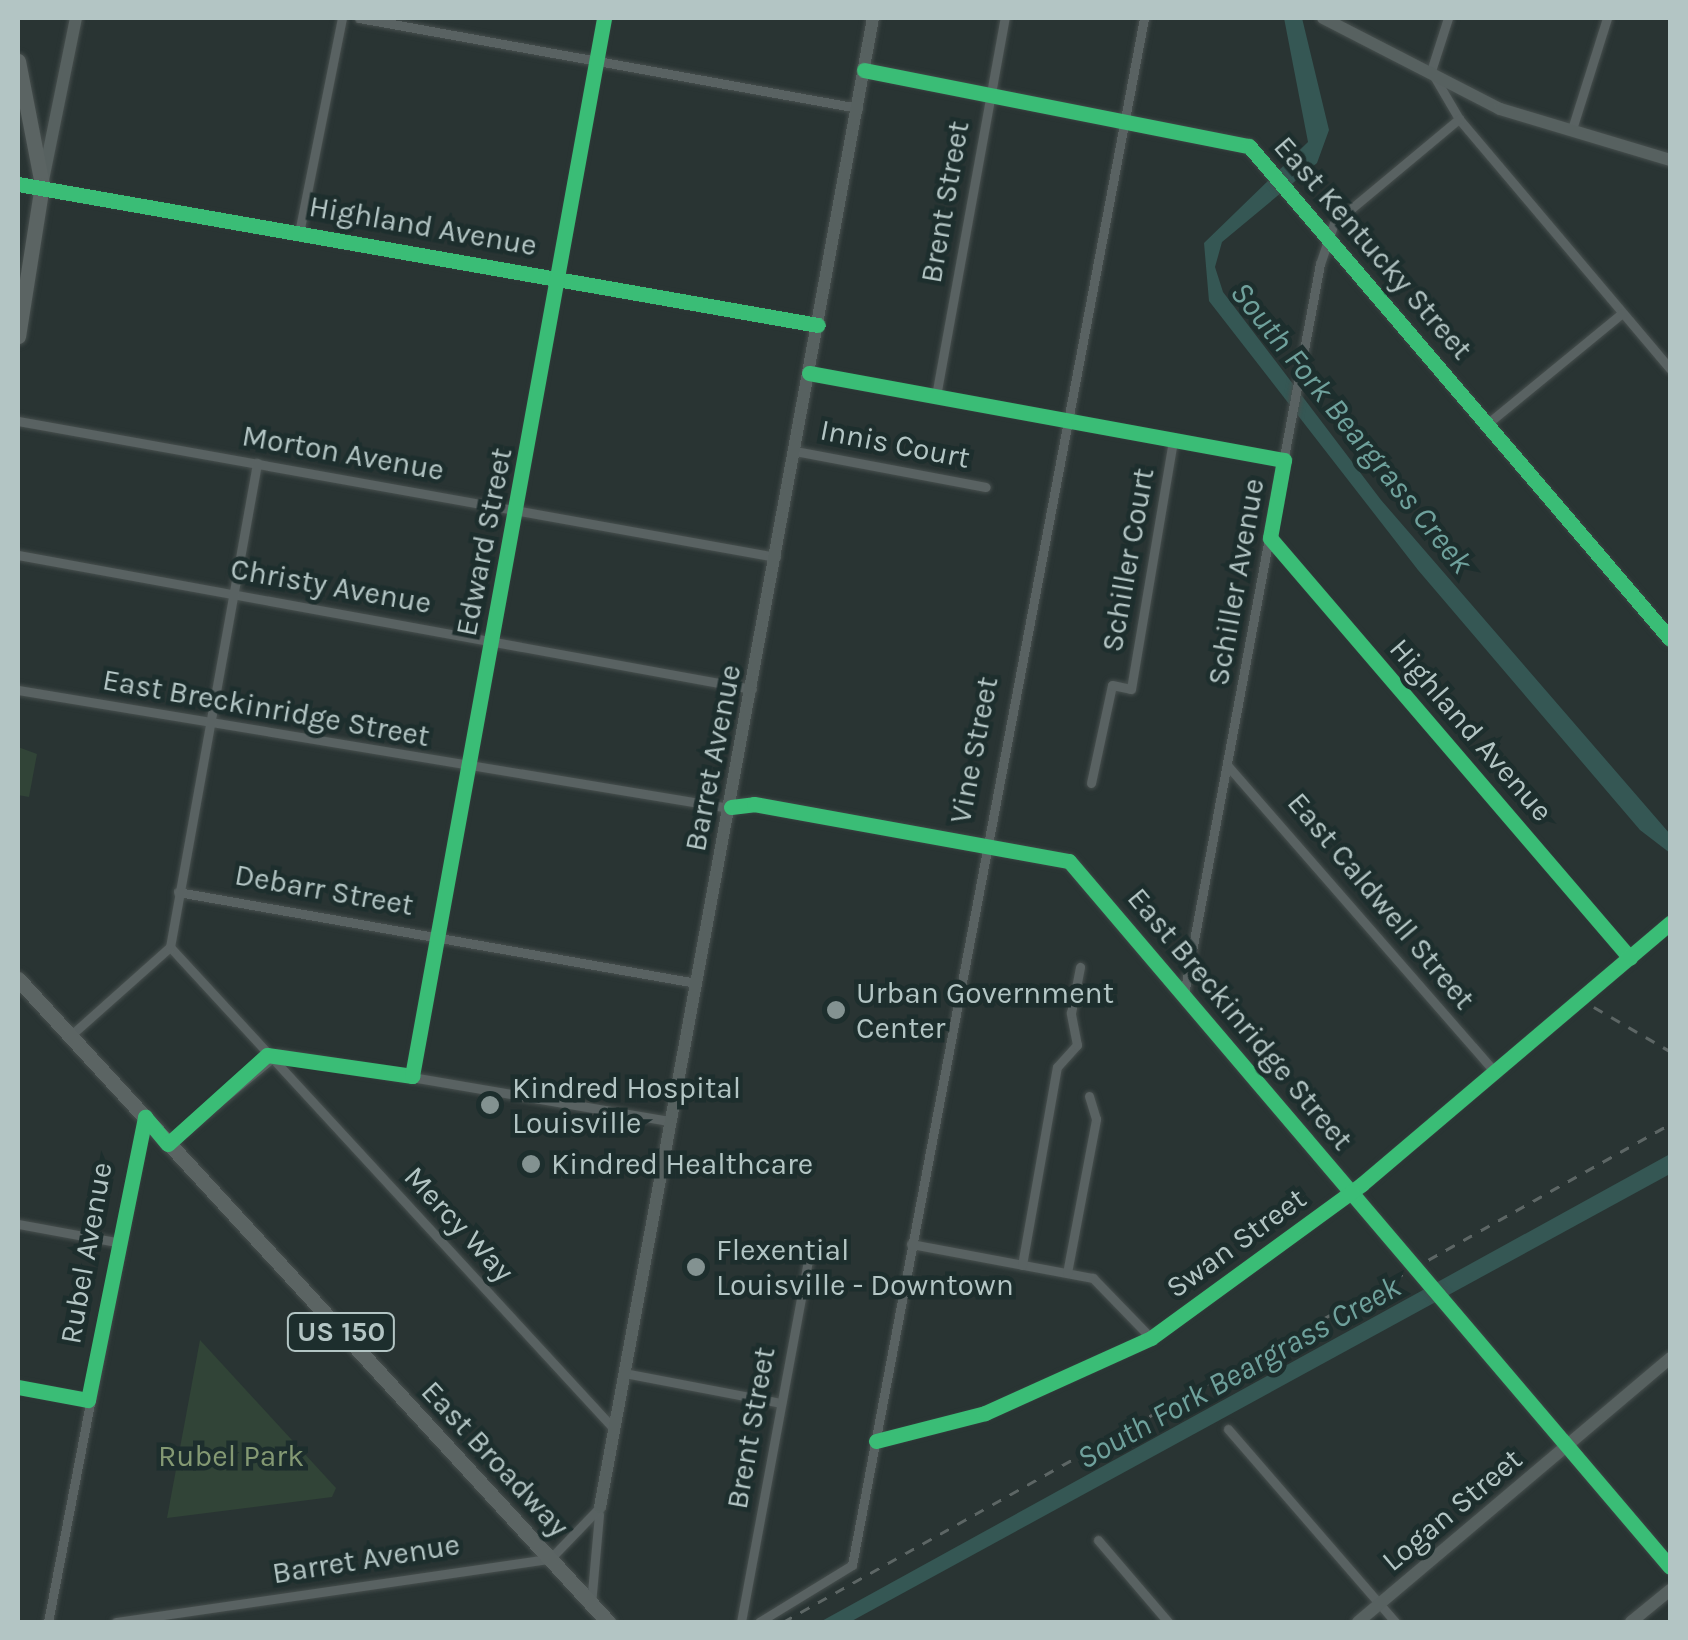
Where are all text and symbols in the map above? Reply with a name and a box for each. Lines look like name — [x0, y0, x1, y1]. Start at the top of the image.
street label: Brent Street — [913, 118, 977, 286]
street label: East Kentucky Street — [1266, 129, 1480, 367]
street label: Highland Avenue — [306, 188, 540, 264]
water label: South Fork Beargrass Creek — [1222, 274, 1480, 582]
street label: Innis Court — [817, 412, 973, 476]
street label: Morton Avenue — [239, 418, 447, 488]
street label: Edward Street — [448, 445, 520, 639]
street label: Schiller Court — [1094, 465, 1162, 655]
street label: Schiller Avenue — [1200, 476, 1272, 688]
street label: Christy Avenue — [228, 551, 434, 621]
street label: Highland Avenue — [1382, 631, 1560, 829]
street label: East Breckinridge Street — [100, 662, 432, 754]
street label: Barret Avenue — [677, 662, 749, 854]
street label: Vine Street — [942, 674, 1006, 826]
street label: East Caldwell Street — [1280, 785, 1482, 1017]
street label: Debarr Street — [232, 857, 416, 923]
street label: East Breckinridge Street — [1120, 881, 1360, 1157]
place label: Urban Government Center — [856, 975, 1114, 1046]
marker: Urban Government Center — [825, 999, 847, 1021]
place label: Kindred Hospital Louisville — [512, 1070, 741, 1140]
marker: Kindred Hospital Louisville — [477, 1092, 503, 1118]
place label: Kindred Healthcare — [551, 1146, 813, 1182]
marker: Kindred Healthcare — [520, 1153, 542, 1175]
street label: Rubel Avenue — [52, 1159, 120, 1347]
street label: Mercy Way — [397, 1159, 521, 1289]
street label: Swan Street — [1159, 1180, 1313, 1306]
place label: Flexential Louisville - Downtown — [716, 1232, 1014, 1302]
marker: Flexential Louisville - Downtown — [685, 1256, 707, 1278]
water label: South Fork Beargrass Creek — [1071, 1268, 1407, 1478]
road number: US 150 — [286, 1309, 396, 1355]
street label: Brent Street — [719, 1344, 783, 1512]
street label: East Broadway — [414, 1374, 576, 1544]
park label: Rubel Park — [158, 1438, 304, 1474]
street label: Logan Street — [1375, 1441, 1529, 1579]
street label: Barret Avenue — [270, 1526, 462, 1592]

